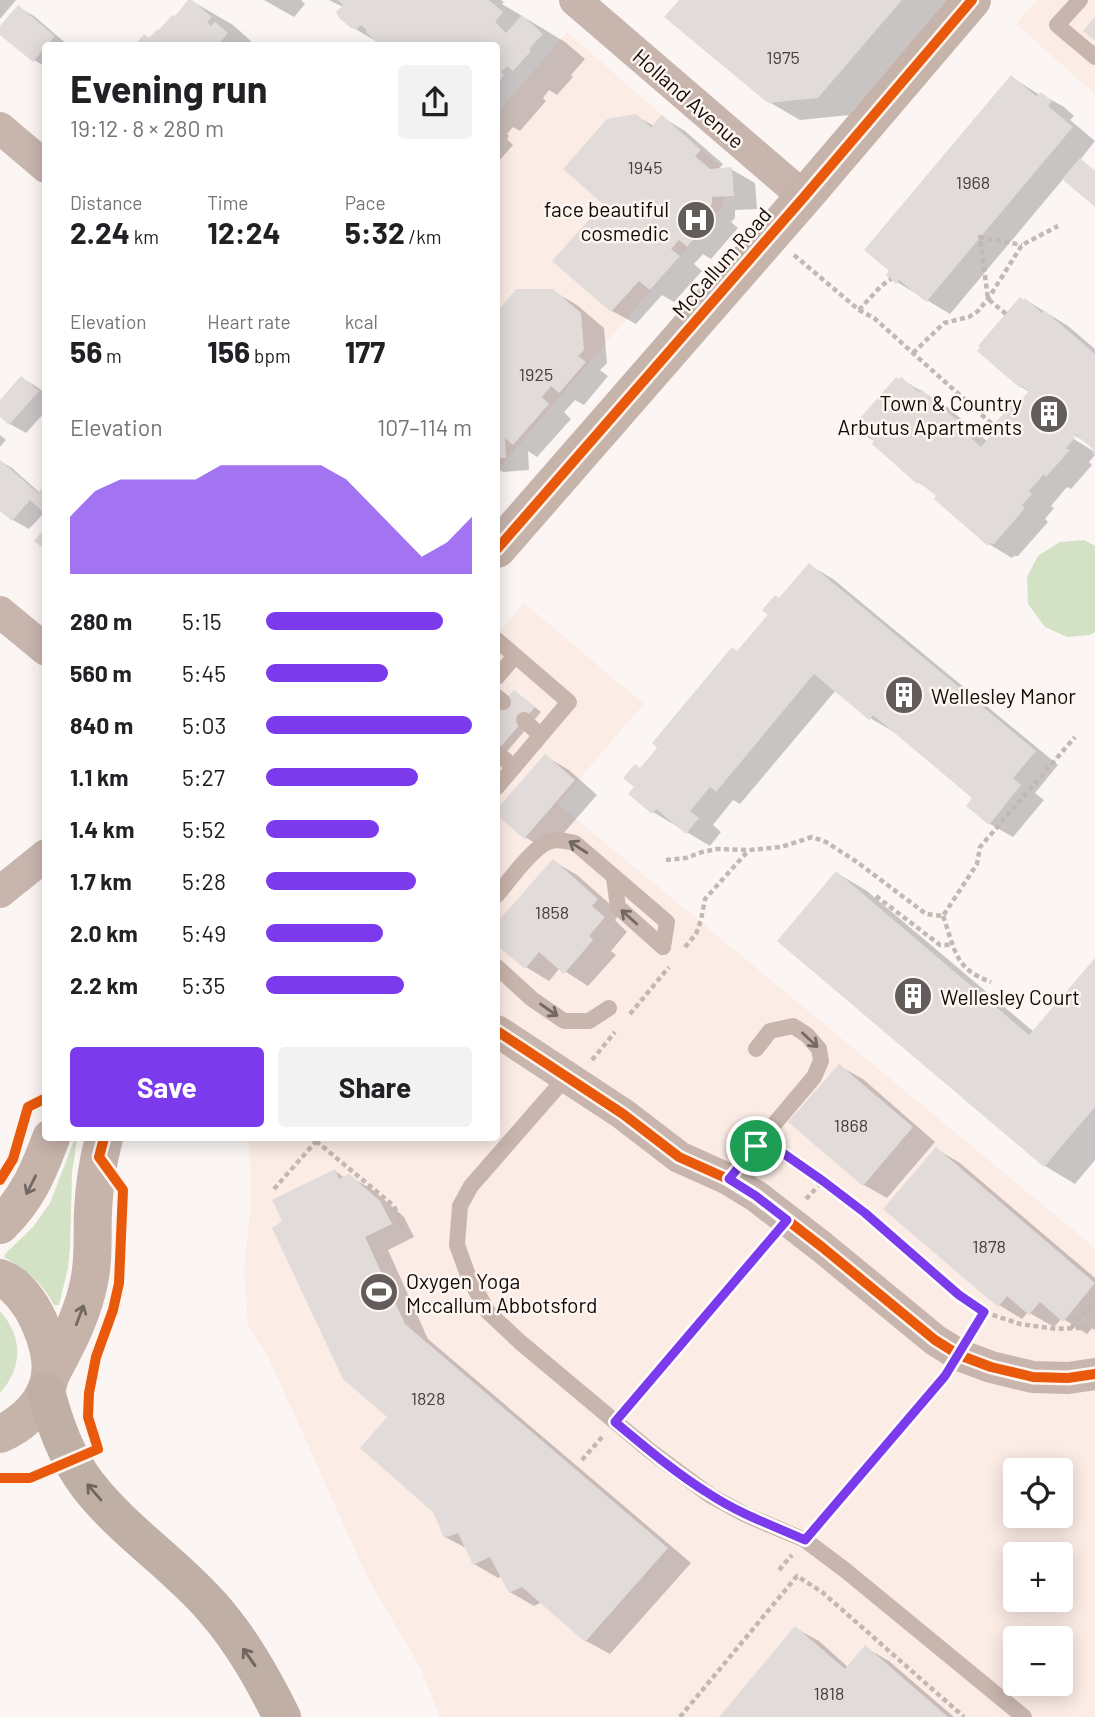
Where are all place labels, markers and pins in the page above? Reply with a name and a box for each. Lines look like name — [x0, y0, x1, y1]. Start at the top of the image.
place label: face beautiful cosmedic — [544, 196, 669, 245]
hospital icon: face beautiful cosmedic — [675, 199, 717, 241]
place label: Town & Country Arbutus Apartments — [838, 390, 1022, 439]
building icon: Town & Country Arbutus Apartments — [1028, 393, 1070, 435]
building icon: Wellesley Manor — [883, 674, 925, 716]
place label: Wellesley Manor — [931, 683, 1076, 708]
building icon: Wellesley Court — [892, 975, 934, 1017]
place label: Wellesley Court — [940, 984, 1080, 1009]
pin — [726, 1116, 786, 1176]
place label: Oxygen Yoga Mccallum Abbotsford — [406, 1268, 598, 1317]
sports icon: Oxygen Yoga Mccallum Abbotsford — [358, 1271, 400, 1313]

